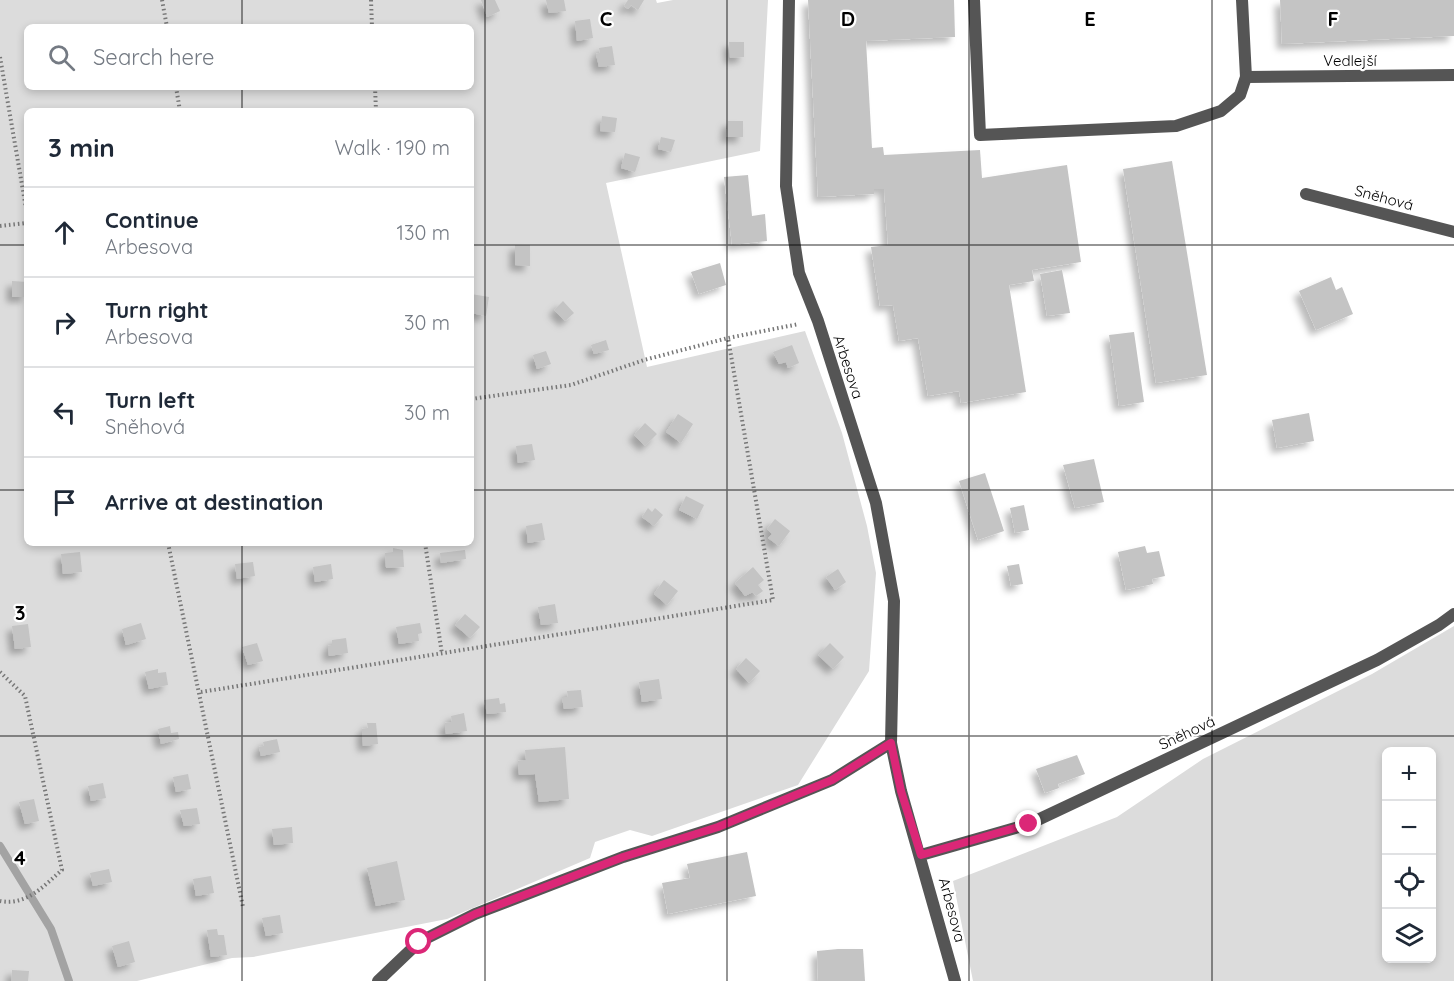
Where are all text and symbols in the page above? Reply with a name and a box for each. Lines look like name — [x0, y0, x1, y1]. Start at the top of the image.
text: C — [600, 6, 613, 31]
text: D — [841, 6, 855, 31]
text: E — [1084, 6, 1096, 31]
text: F — [1327, 6, 1339, 31]
search box — [24, 24, 474, 90]
icon: search — [45, 41, 78, 74]
text: Search here — [93, 43, 214, 71]
street label: Vedlejší — [1323, 51, 1377, 70]
text: 3 min — [48, 131, 115, 164]
text: Walk · 190 m — [334, 135, 450, 160]
street label: Sněhová — [1353, 181, 1416, 214]
text: Continue — [105, 206, 199, 234]
icon: ahead — [48, 216, 81, 249]
text: 130 m — [397, 220, 450, 245]
text: Arbesova — [105, 234, 193, 259]
text: Turn right — [105, 296, 209, 324]
icon: right — [48, 306, 81, 339]
text: 30 m — [404, 310, 450, 335]
text: Arbesova — [105, 324, 193, 349]
street label: Arbesova — [829, 332, 868, 401]
text: Turn left — [105, 386, 195, 414]
icon: left — [48, 396, 81, 429]
text: 30 m — [404, 400, 450, 425]
text: Sněhová — [105, 414, 185, 439]
icon: arrive — [48, 486, 81, 519]
text: Arrive at destination — [105, 488, 323, 516]
text: 3 — [15, 600, 25, 625]
street label: Sněhová — [1156, 711, 1218, 754]
map controls — [1382, 747, 1436, 963]
button: + — [1382, 747, 1436, 801]
button: − — [1382, 801, 1436, 855]
route end — [1015, 810, 1041, 836]
text: 4 — [14, 845, 26, 870]
button: locate — [1382, 855, 1436, 909]
street label: Arbesova — [935, 876, 970, 944]
button: layers — [1382, 909, 1436, 963]
route start — [405, 928, 431, 954]

